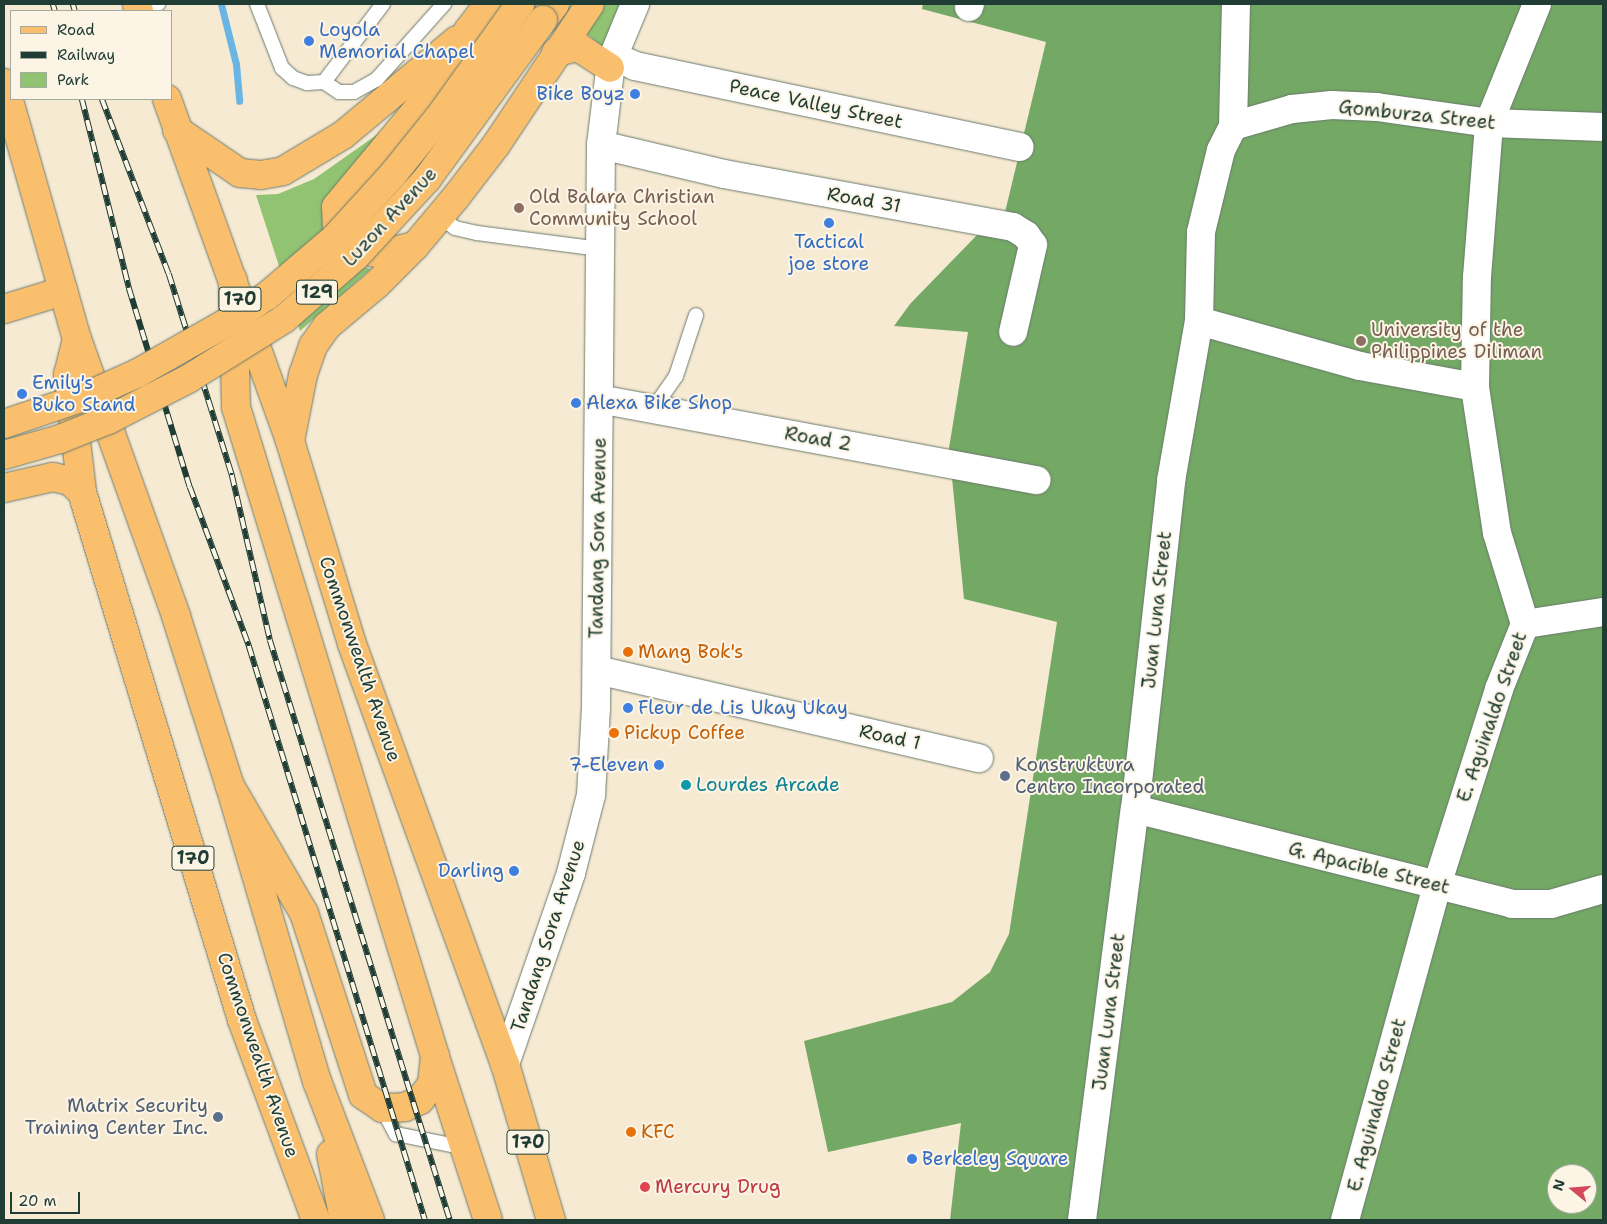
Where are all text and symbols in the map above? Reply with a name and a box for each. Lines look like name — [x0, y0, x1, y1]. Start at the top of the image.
legend — [10, 10, 172, 100]
place label: Loyola Memorial Chapel — [319, 19, 474, 63]
text: Road — [57, 20, 95, 40]
marker: Loyola Memorial Chapel — [303, 35, 315, 47]
text: Railway — [57, 45, 115, 65]
text: Park — [57, 70, 89, 90]
street label: Peace Valley Street — [727, 74, 905, 134]
place label: Bike Boyz — [537, 83, 625, 105]
marker: Bike Boyz — [629, 88, 641, 100]
street label: Gomburza Street — [1337, 95, 1497, 135]
street label: Luzon Avenue — [338, 163, 442, 271]
street label: Road 31 — [825, 182, 903, 218]
place label: Old Balara Christian Community School — [529, 186, 715, 230]
marker: Old Balara Christian Community School — [513, 202, 525, 214]
marker: Tactical joe store — [823, 217, 835, 229]
place label: Tactical joe store — [789, 231, 869, 275]
road number: 129 — [296, 276, 338, 308]
road number: 170 — [218, 284, 262, 314]
place label: University of the Philippines Diliman — [1371, 319, 1542, 363]
marker: University of the Philippines Diliman — [1355, 335, 1367, 347]
place label: Emily's Buko Stand — [32, 372, 136, 416]
marker: Emily's Buko Stand — [16, 388, 28, 400]
place label: Alexa Bike Shop — [586, 392, 732, 414]
marker: Alexa Bike Shop — [570, 397, 582, 409]
street label: Road 2 — [783, 422, 853, 456]
street label: Tandang Sora Avenue — [585, 437, 611, 639]
street label: Juan Luna Street — [1137, 530, 1177, 690]
street label: Commonwealth Avenue — [314, 553, 406, 765]
street label: E. Aguinaldo Street — [1452, 629, 1532, 805]
place label: Mang Bok's — [638, 641, 743, 663]
marker: Mang Bok's — [622, 646, 634, 658]
place label: Fleur de Lis Ukay Ukay — [638, 697, 848, 719]
marker: Fleur de Lis Ukay Ukay — [622, 702, 634, 714]
street label: Road 1 — [857, 719, 923, 755]
place label: Pickup Coffee — [624, 722, 745, 744]
marker: Pickup Coffee — [608, 727, 620, 739]
place label: 7-Eleven — [569, 754, 649, 776]
place label: Konstruktura Centro Incorporated — [1015, 754, 1205, 798]
marker: 7-Eleven — [653, 759, 665, 771]
marker: Konstruktura Centro Incorporated — [999, 770, 1011, 782]
place label: Lourdes Arcade — [696, 774, 840, 796]
marker: Lourdes Arcade — [680, 779, 692, 791]
street label: Tandang Sora Avenue — [506, 837, 590, 1035]
street label: G. Apacible Street — [1286, 837, 1452, 899]
road number: 170 — [170, 842, 216, 874]
place label: Darling — [438, 860, 504, 882]
marker: Darling — [508, 865, 520, 877]
street label: Juan Luna Street — [1088, 932, 1130, 1092]
street label: Commonwealth Avenue — [212, 949, 304, 1161]
street label: E. Aguinaldo Street — [1343, 1016, 1411, 1194]
place label: Matrix Security Training Center Inc. — [25, 1095, 208, 1139]
marker: Matrix Security Training Center Inc. — [212, 1111, 224, 1123]
place label: KFC — [641, 1121, 675, 1143]
road number: 170 — [506, 1126, 550, 1158]
marker: KFC — [625, 1126, 637, 1138]
place label: Berkeley Square — [922, 1148, 1068, 1170]
marker: Berkeley Square — [906, 1153, 918, 1165]
north arrow — [1547, 1164, 1597, 1214]
place label: Mercury Drug — [655, 1176, 781, 1198]
text: N — [1548, 1177, 1569, 1193]
marker: Mercury Drug — [639, 1181, 651, 1193]
scale bar — [12, 1182, 82, 1214]
text: 20 m — [18, 1191, 57, 1211]

